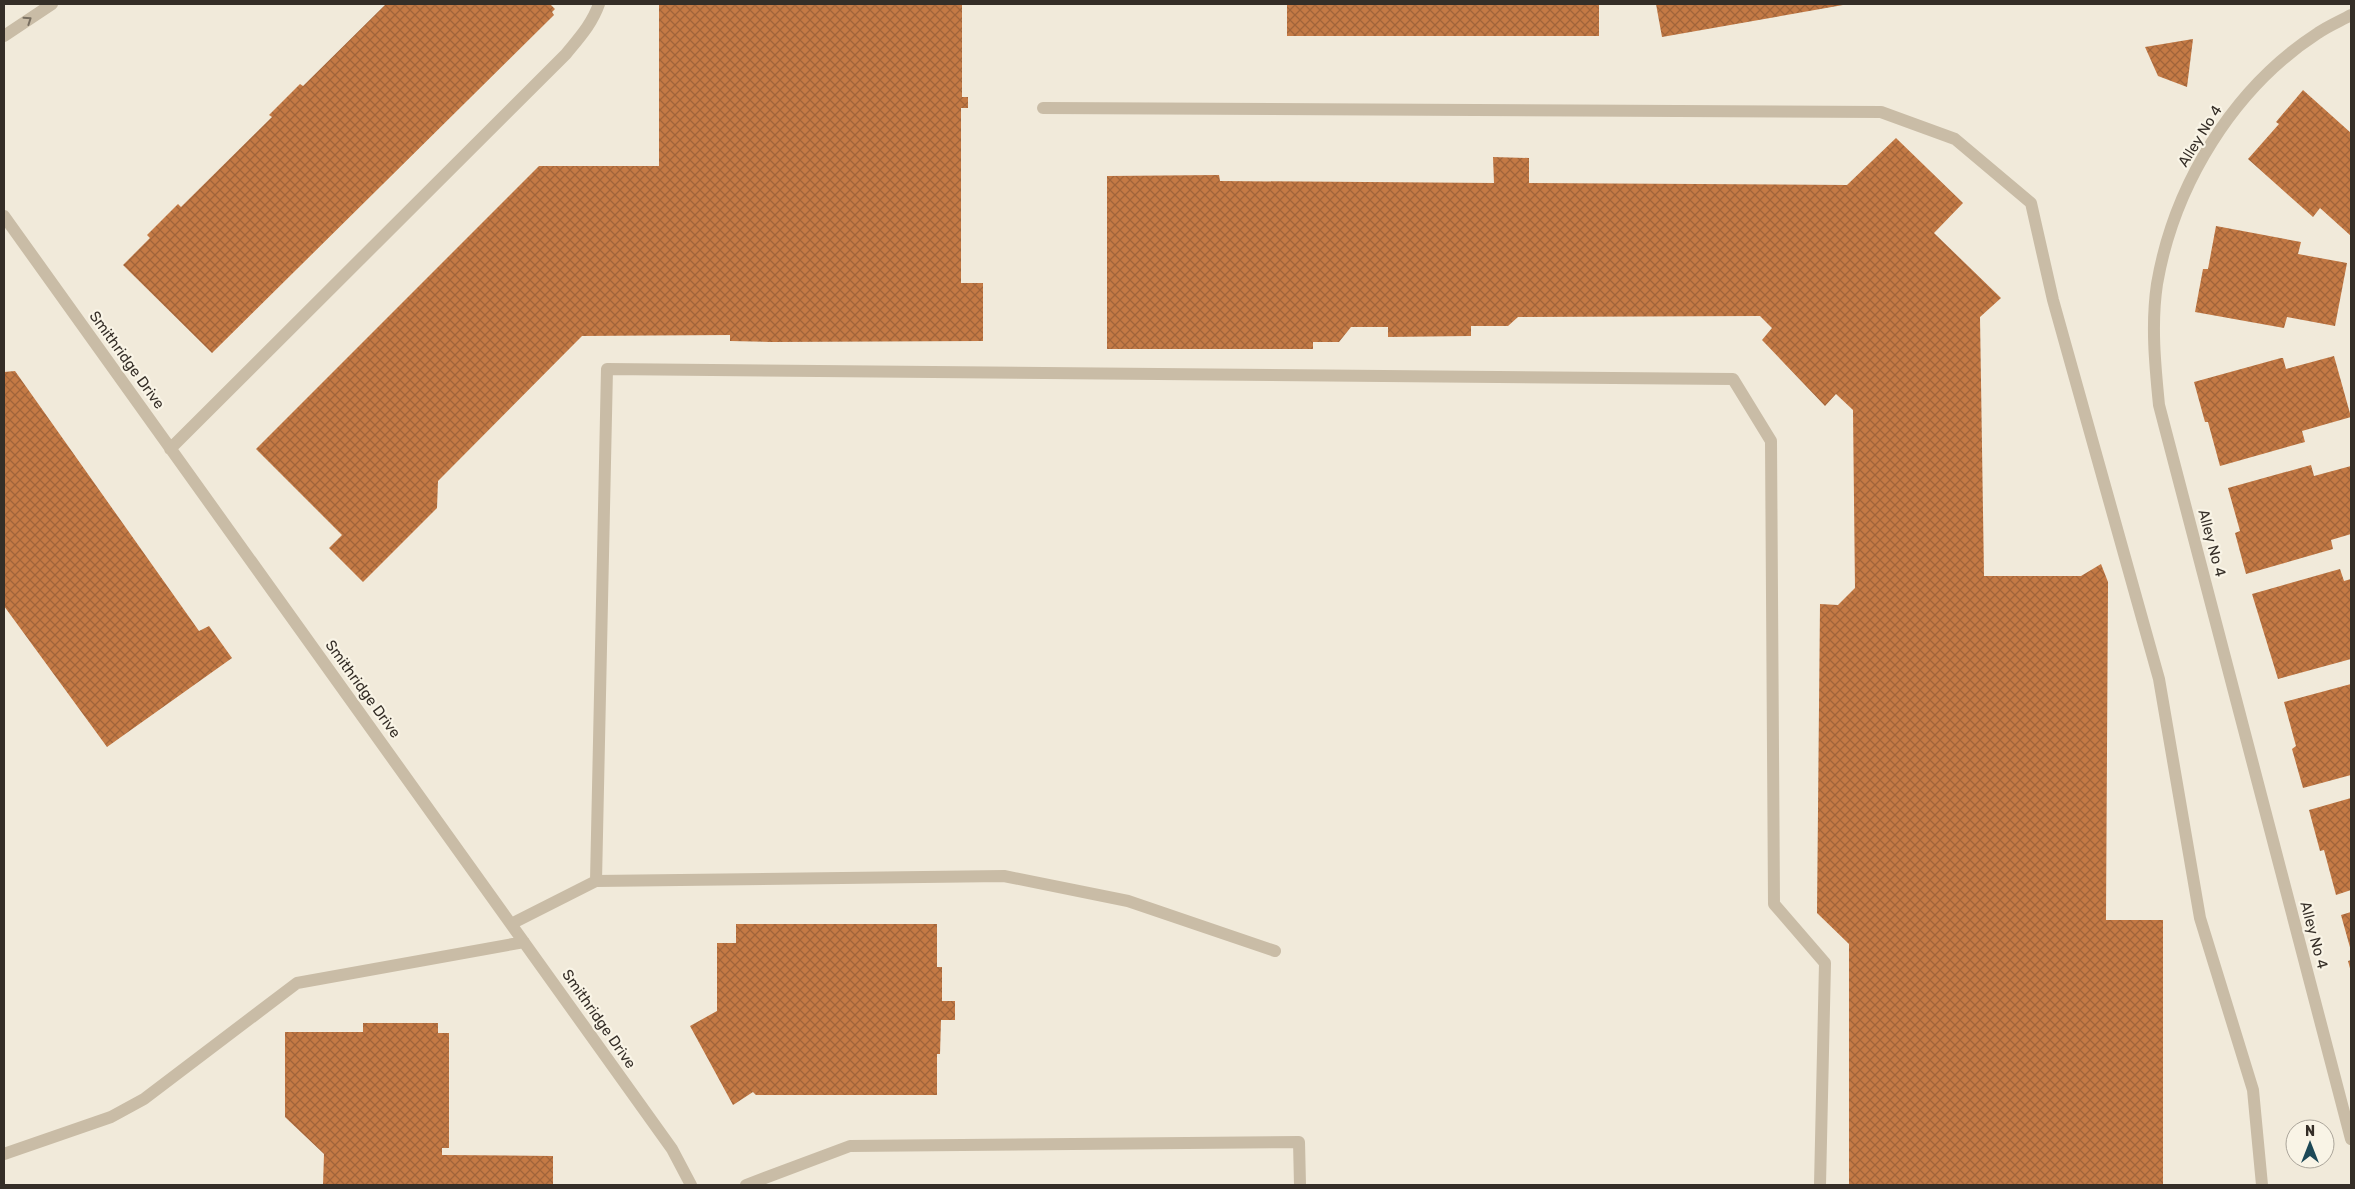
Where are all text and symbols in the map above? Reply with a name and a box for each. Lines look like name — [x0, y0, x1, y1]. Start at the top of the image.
one-way arrow — [22, 17, 32, 26]
street label: Alley No 4 — [2174, 102, 2226, 170]
street label: Smithridge Drive — [85, 308, 169, 412]
street label: Alley No 4 — [2194, 507, 2230, 579]
street label: Smithridge Drive — [321, 637, 405, 741]
street label: Alley No 4 — [2296, 899, 2332, 971]
street label: Smithridge Drive — [558, 966, 640, 1072]
north arrow — [2285, 1119, 2335, 1169]
text: N — [2305, 1123, 2315, 1140]

